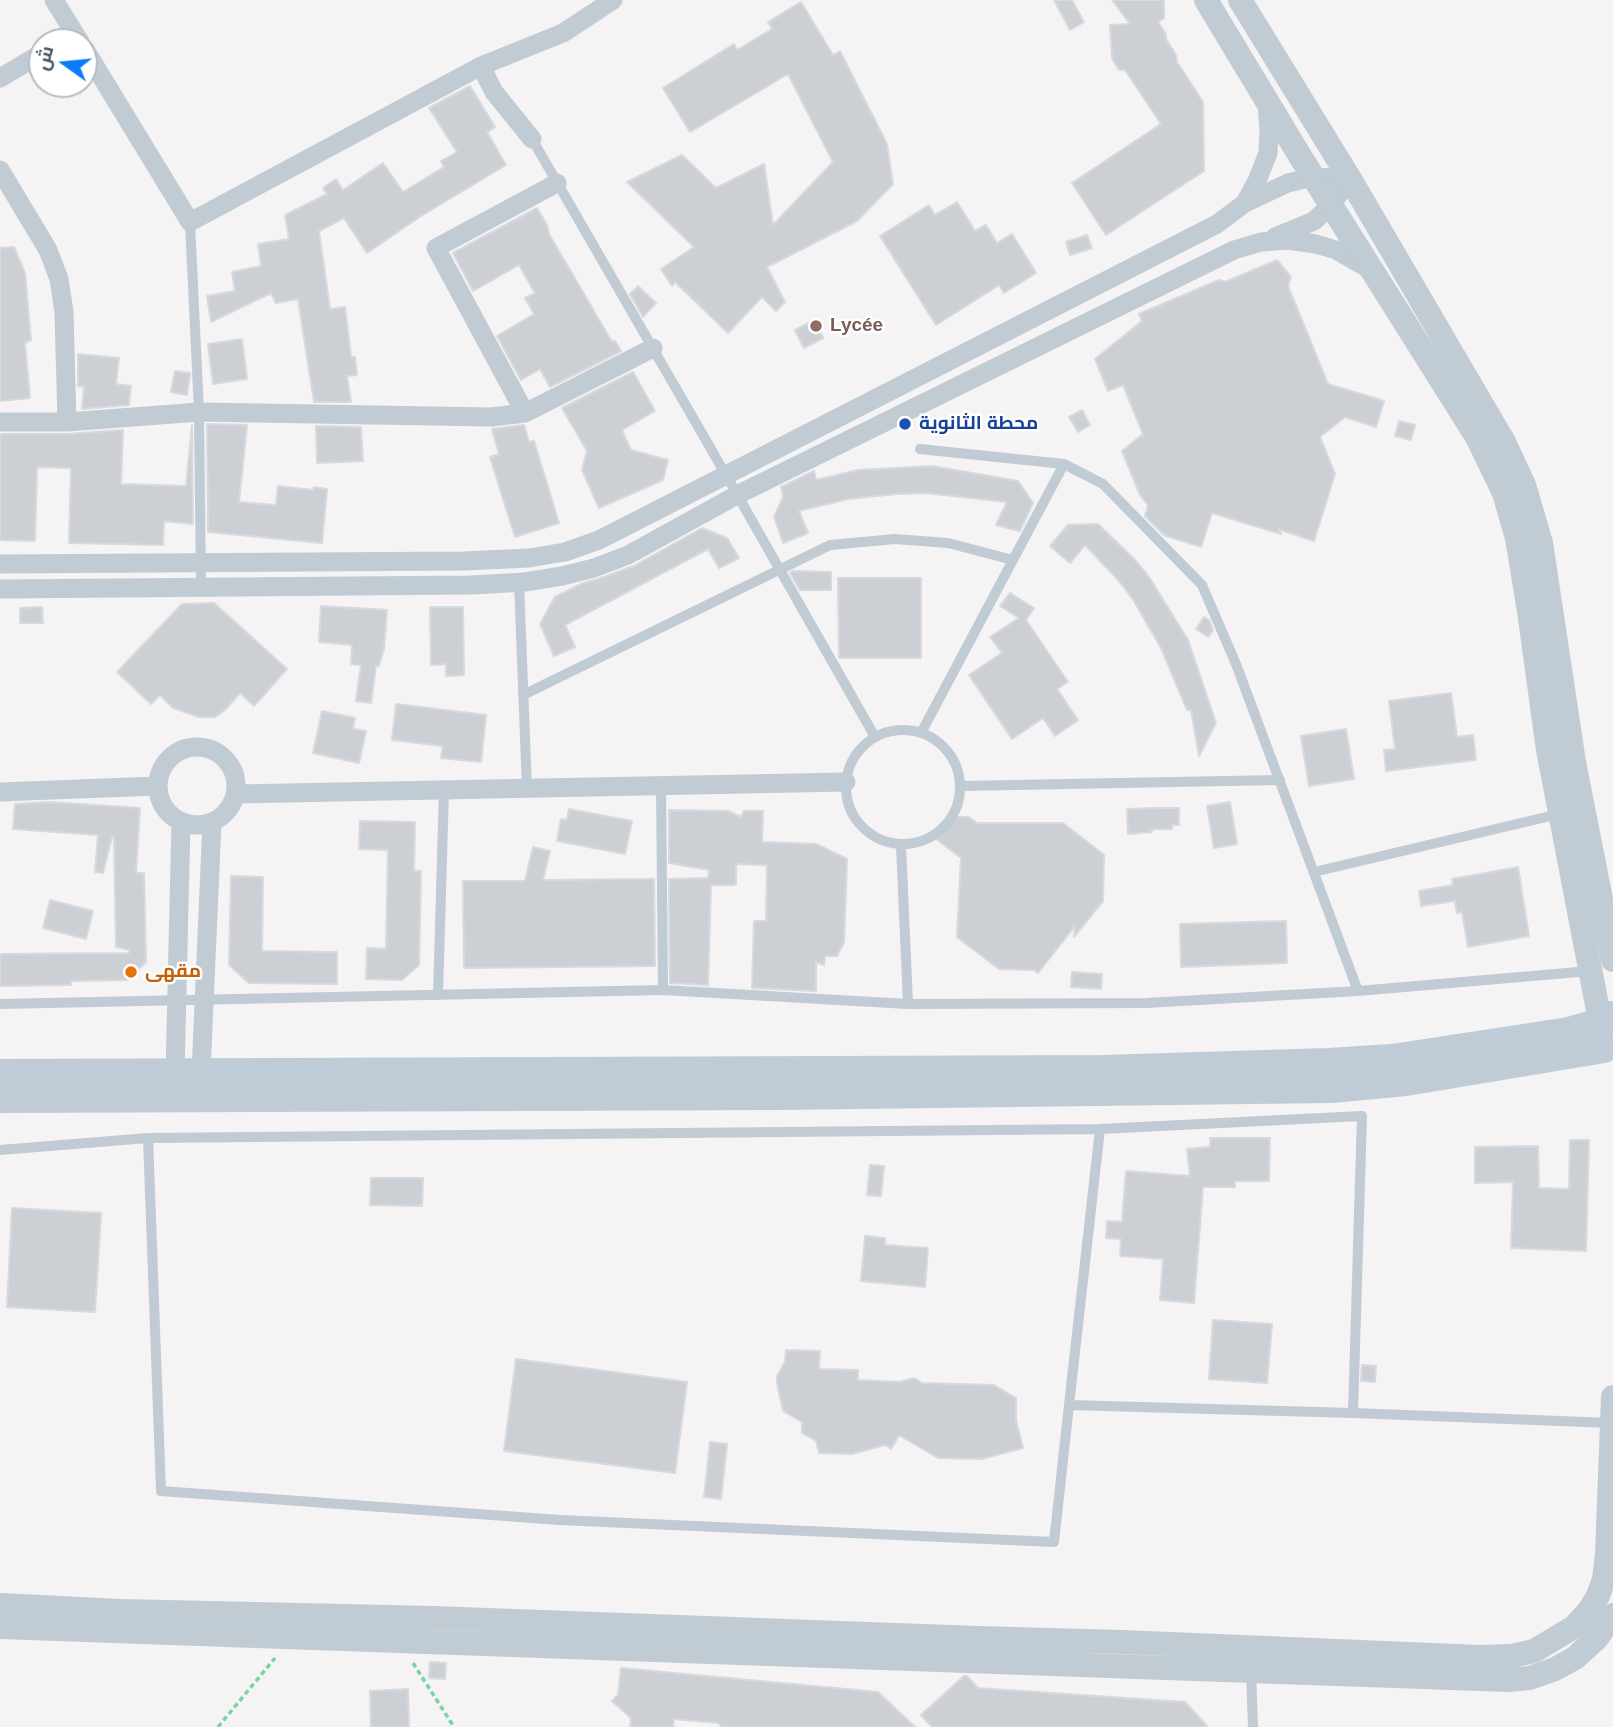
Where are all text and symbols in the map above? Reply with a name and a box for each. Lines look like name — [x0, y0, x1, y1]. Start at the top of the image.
north arrow — [28, 28, 98, 98]
text: ش — [31, 43, 57, 72]
place label: Lycée — [830, 315, 883, 337]
marker: Lycée — [808, 318, 824, 334]
place label: محطة الثانوية — [919, 413, 1038, 435]
marker: محطة الثانوية — [897, 416, 913, 432]
place label: مقهى — [145, 961, 201, 983]
marker: مقهى — [123, 964, 139, 980]

